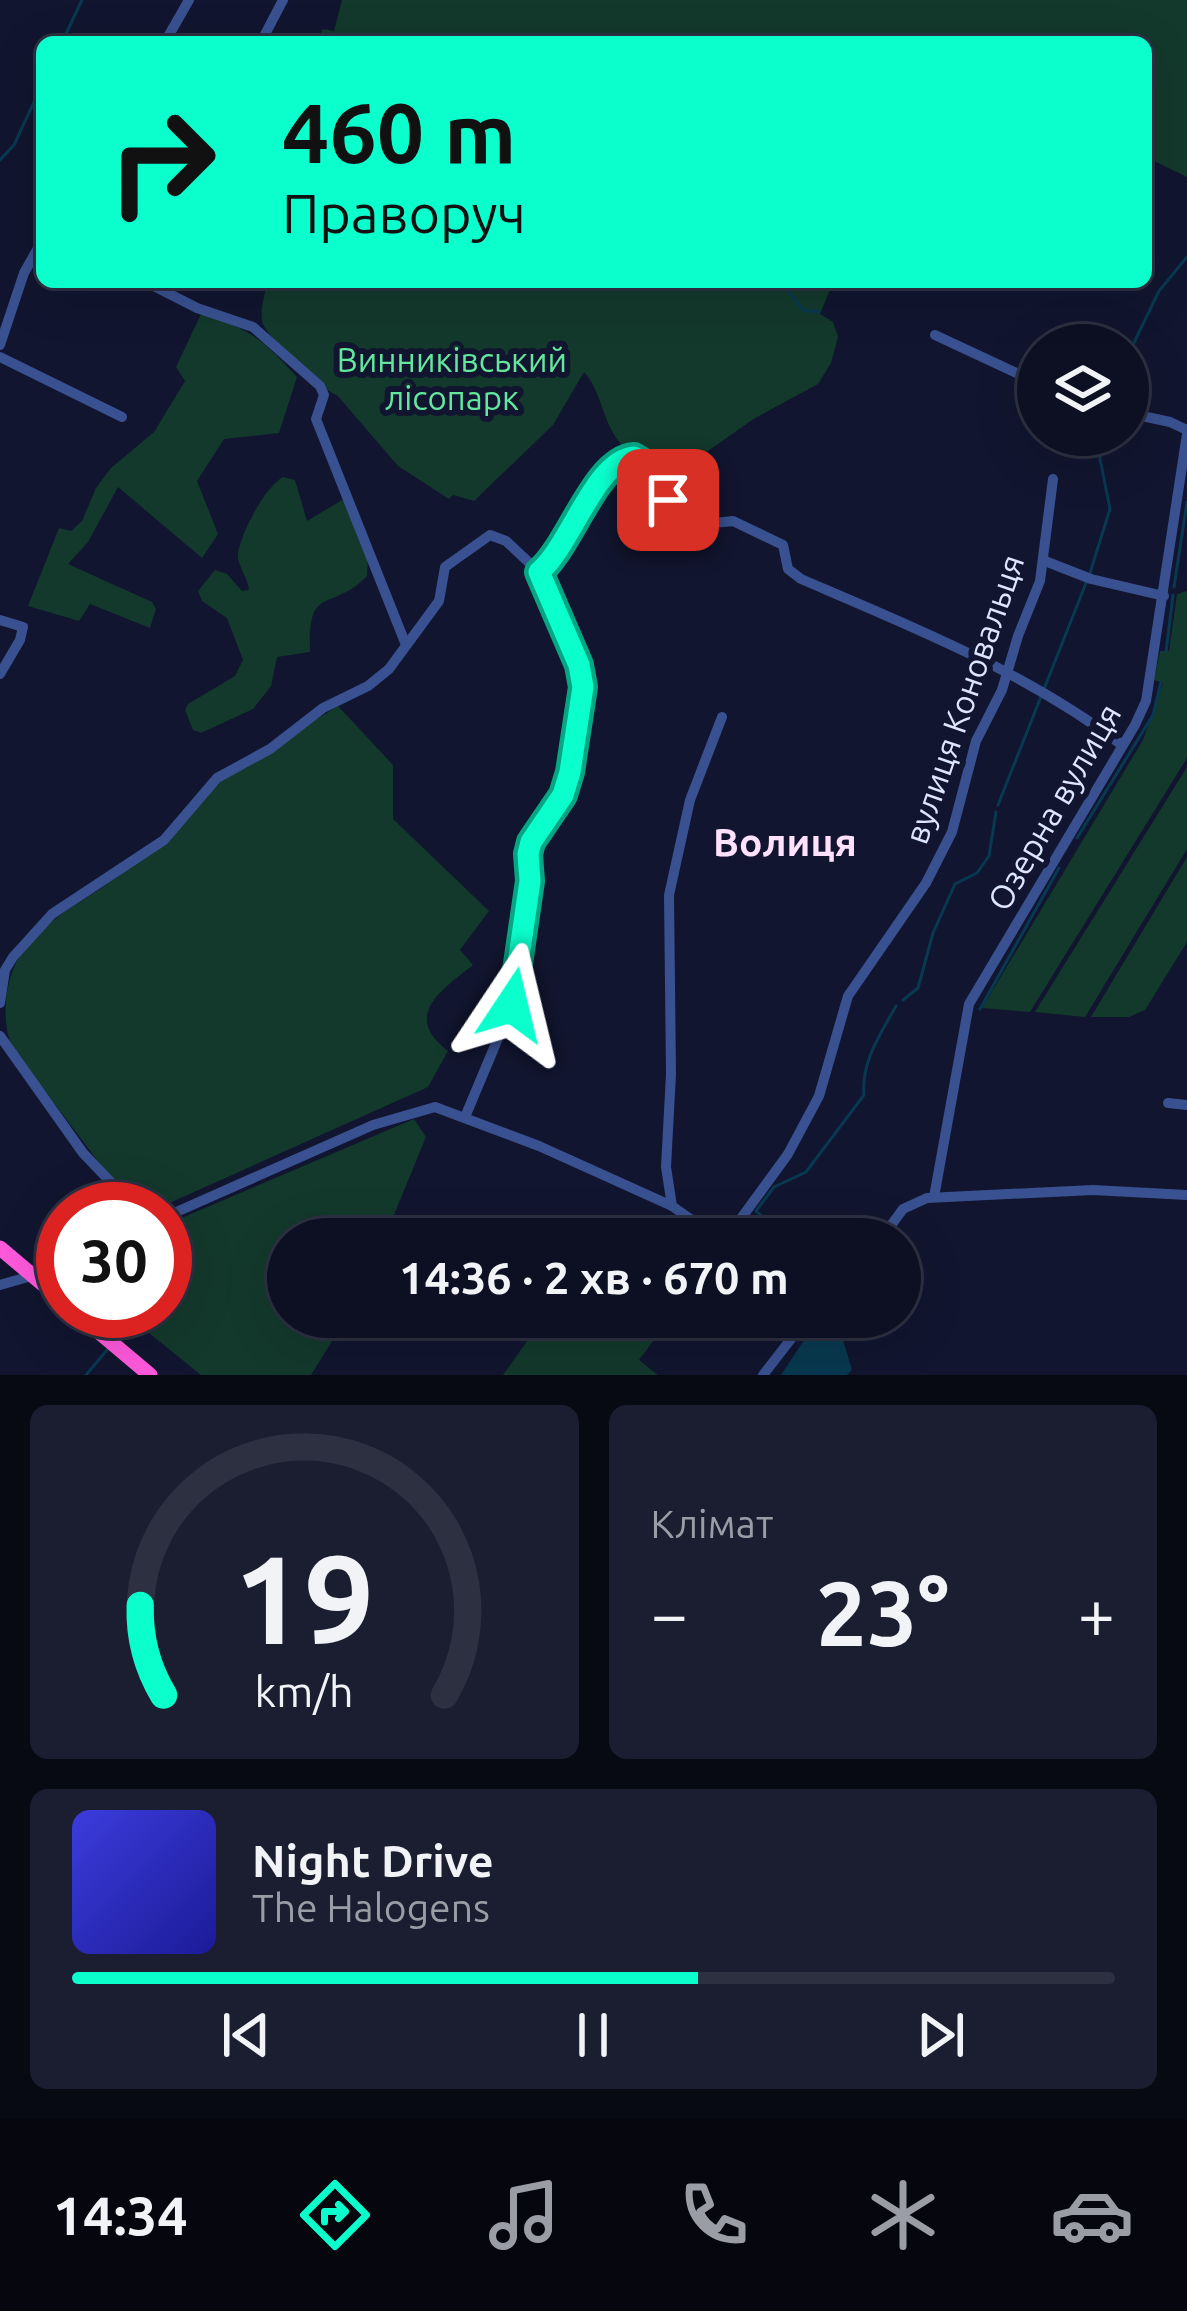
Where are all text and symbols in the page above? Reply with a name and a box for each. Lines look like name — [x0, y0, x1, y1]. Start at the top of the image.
icon: right — [84, 84, 240, 240]
text: 460 m — [282, 85, 516, 179]
text: Праворуч — [282, 183, 526, 243]
map controls — [1017, 324, 1149, 456]
button: layers — [1017, 324, 1149, 456]
park label: Винниківський лісопарк — [337, 341, 567, 416]
pin — [617, 449, 719, 551]
icon: arrive — [635, 467, 701, 533]
street label: вулиця Коновальця — [897, 550, 1030, 848]
street label: Озерна вулиця — [980, 697, 1128, 916]
district label: Волиця — [713, 820, 857, 863]
position arrow — [449, 942, 575, 1068]
speed limit sign: 30 — [36, 1182, 192, 1338]
text: 14:36 · 2 хв · 670 m — [399, 1252, 789, 1303]
text: Клімат — [651, 1502, 773, 1545]
text: 19 — [234, 1528, 375, 1668]
text: 23° — [816, 1562, 949, 1663]
text: − — [651, 1576, 688, 1650]
text: + — [1078, 1576, 1115, 1650]
text: km/h — [255, 1667, 354, 1715]
text: Night Drive — [252, 1835, 494, 1886]
text: The Halogens — [252, 1886, 490, 1929]
icon: previous — [213, 2002, 279, 2068]
icon: pause — [560, 2002, 626, 2068]
icon: next — [908, 2002, 974, 2068]
icon: directions — [293, 2173, 377, 2257]
icon: music — [482, 2173, 566, 2257]
icon: phone — [672, 2173, 756, 2257]
icon: climate — [861, 2173, 945, 2257]
icon: car — [1050, 2173, 1134, 2257]
text: 14:34 — [53, 2185, 188, 2245]

